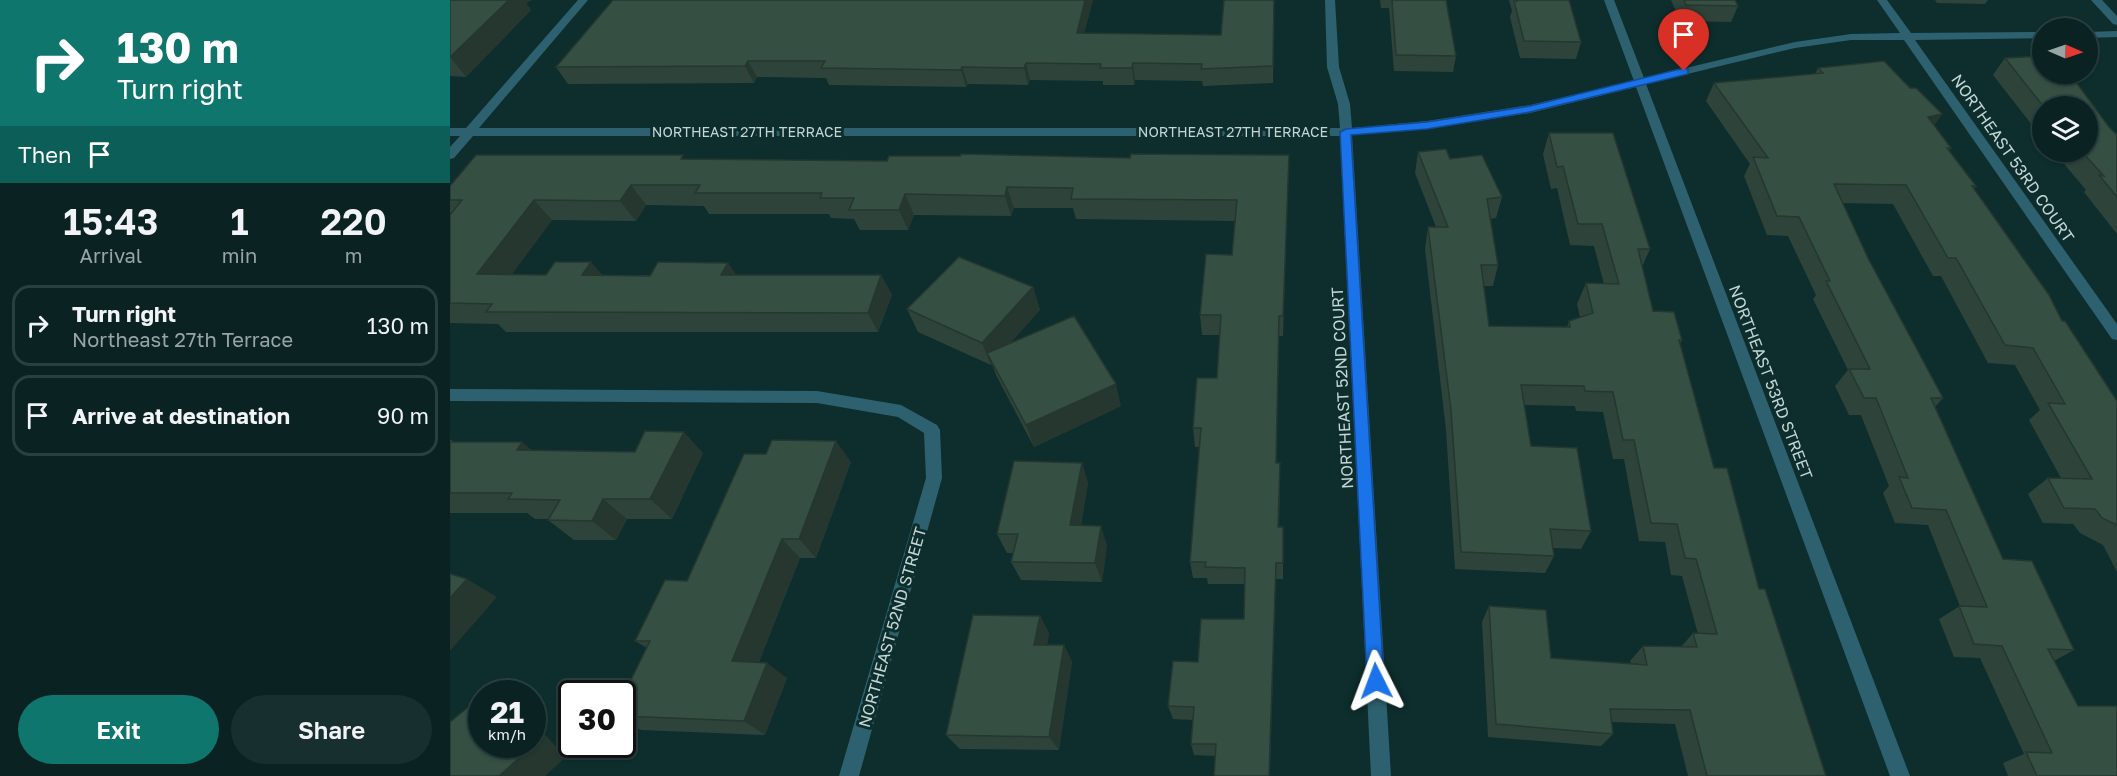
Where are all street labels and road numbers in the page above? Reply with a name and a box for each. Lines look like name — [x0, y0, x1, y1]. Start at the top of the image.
street label: NORTHEAST 53RD COURT — [1947, 70, 2079, 246]
street label: NORTHEAST 27TH TERRACE — [652, 123, 842, 140]
street label: NORTHEAST 27TH TERRACE — [1138, 123, 1328, 140]
street label: NORTHEAST 53RD STREET — [1725, 282, 1817, 482]
street label: NORTHEAST 52ND COURT — [1327, 287, 1357, 489]
street label: NORTHEAST 52ND STREET — [854, 524, 930, 730]

